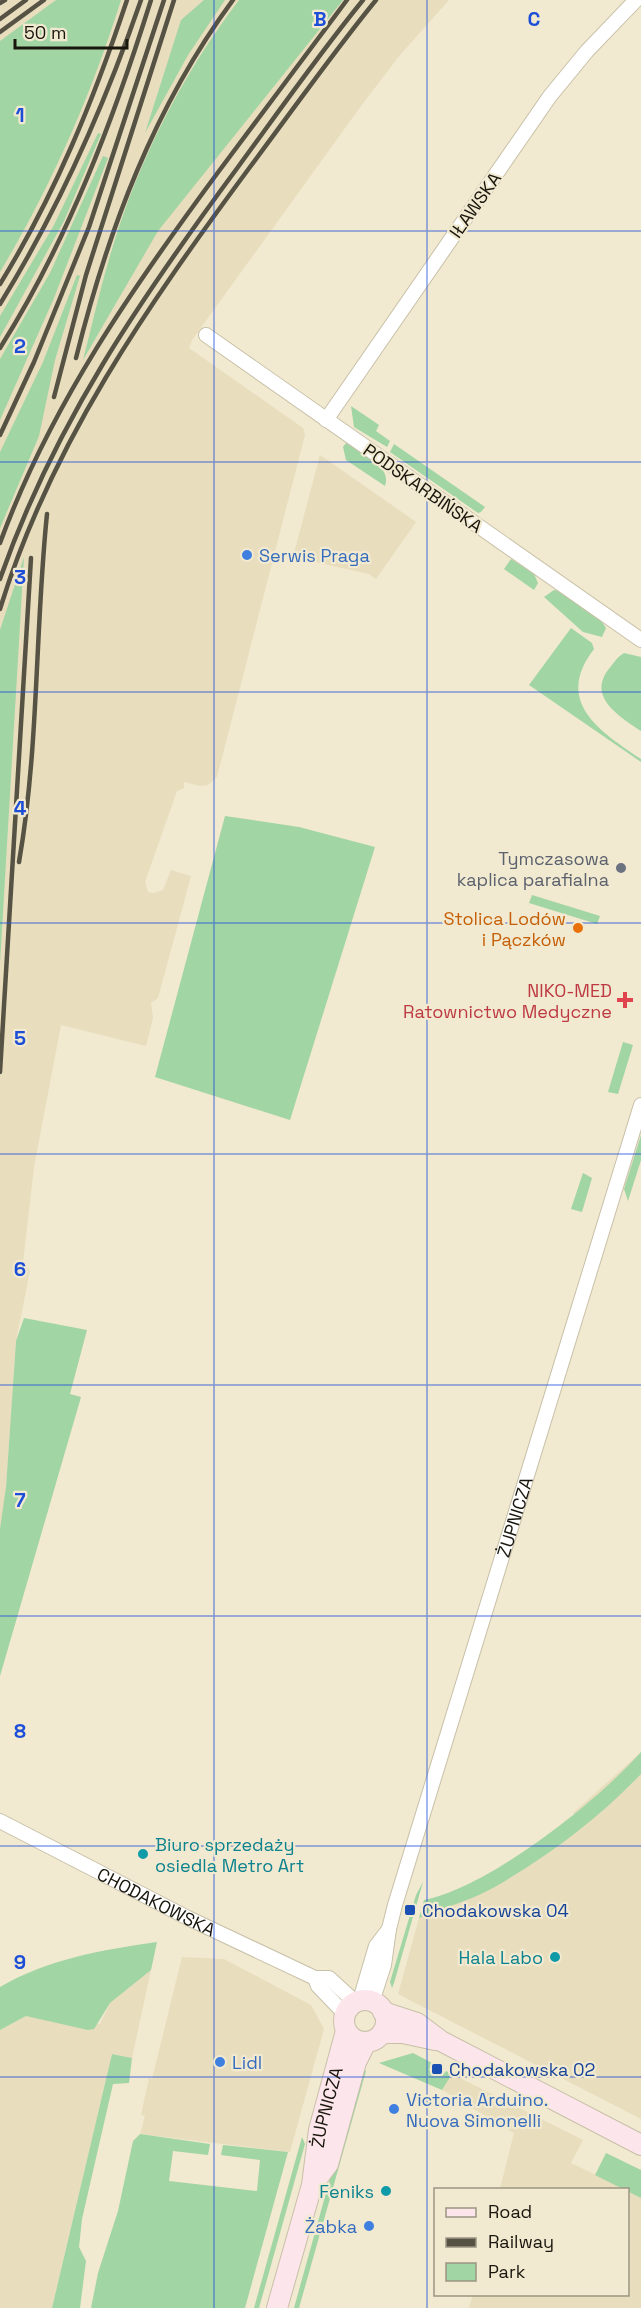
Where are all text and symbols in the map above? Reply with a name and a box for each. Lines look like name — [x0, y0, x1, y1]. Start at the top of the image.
text: B — [313, 6, 327, 32]
text: C — [528, 6, 541, 32]
scale bar — [15, 12, 128, 50]
text: 50 m — [24, 21, 66, 44]
text: 1 — [15, 102, 25, 128]
street label: IŁAWSKA — [444, 168, 506, 242]
text: 2 — [14, 333, 26, 359]
street label: PODSKARBIŃSKA — [359, 438, 487, 538]
place label: Serwis Praga — [259, 544, 370, 567]
marker: Serwis Praga — [240, 548, 254, 562]
text: 3 — [14, 564, 26, 590]
text: 4 — [14, 795, 27, 821]
place label: Tymczasowa kaplica parafialna — [457, 847, 609, 891]
marker: Tymczasowa kaplica parafialna — [614, 861, 628, 875]
place label: Stolica Lodów i Pączków — [443, 907, 566, 951]
marker: Stolica Lodów i Pączków — [571, 921, 585, 935]
place label: NIKO-MED Ratownictwo Medyczne — [403, 979, 612, 1023]
marker: NIKO-MED Ratownictwo Medyczne — [616, 991, 634, 1009]
text: 5 — [14, 1025, 26, 1051]
text: 6 — [14, 1256, 26, 1282]
street label: ŻUPNICZA — [491, 1474, 537, 1560]
text: 7 — [14, 1487, 26, 1513]
text: 8 — [14, 1718, 26, 1744]
place label: Biuro sprzedaży osiedla Metro Art — [155, 1833, 304, 1877]
marker: Biuro sprzedaży osiedla Metro Art — [136, 1847, 150, 1861]
street label: CHODAKOWSKA — [94, 1862, 219, 1941]
place label: Chodakowska 04 — [422, 1899, 569, 1922]
marker: Chodakowska 04 — [403, 1903, 417, 1917]
place label: Hala Labo — [459, 1946, 543, 1969]
text: 9 — [14, 1949, 26, 1975]
marker: Hala Labo — [548, 1950, 562, 1964]
place label: Lidl — [232, 2051, 262, 2074]
marker: Lidl — [213, 2055, 227, 2069]
place label: Chodakowska 02 — [449, 2058, 595, 2081]
marker: Chodakowska 02 — [430, 2062, 444, 2076]
street label: ŻUPNICZA — [305, 2064, 347, 2149]
place label: Victoria Arduino. Nuova Simonelli — [406, 2088, 548, 2132]
marker: Victoria Arduino. Nuova Simonelli — [387, 2102, 401, 2116]
place label: Feniks — [319, 2180, 374, 2203]
marker: Feniks — [379, 2184, 393, 2198]
legend — [434, 2188, 629, 2296]
text: Road — [488, 2200, 532, 2223]
place label: Żabka — [305, 2215, 357, 2238]
marker: Żabka — [362, 2219, 376, 2233]
text: Railway — [488, 2230, 554, 2253]
text: Park — [488, 2260, 526, 2283]

